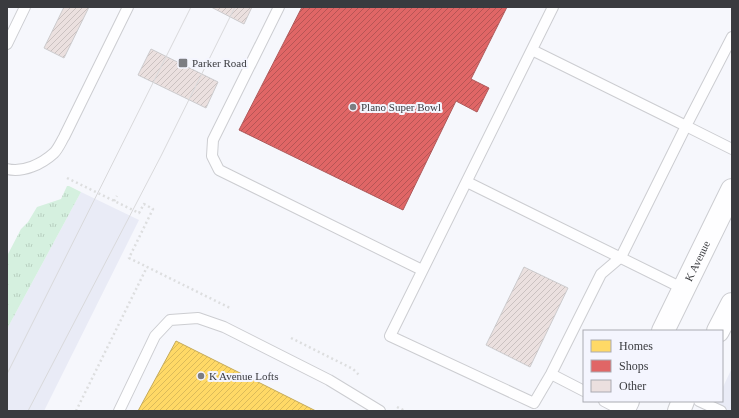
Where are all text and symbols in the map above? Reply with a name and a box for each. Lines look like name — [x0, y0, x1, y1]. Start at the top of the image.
marker: Parker Road — [177, 57, 189, 69]
place label: Parker Road — [192, 57, 247, 69]
place label: Plano Super Bowl — [361, 101, 441, 113]
marker: Plano Super Bowl — [348, 102, 358, 112]
street label: K Avenue — [682, 239, 712, 283]
legend — [583, 330, 723, 402]
text: Homes — [619, 339, 653, 353]
text: Shops — [619, 359, 649, 373]
place label: K Avenue Lofts — [209, 370, 278, 382]
marker: K Avenue Lofts — [196, 371, 206, 381]
text: Other — [619, 379, 646, 393]

